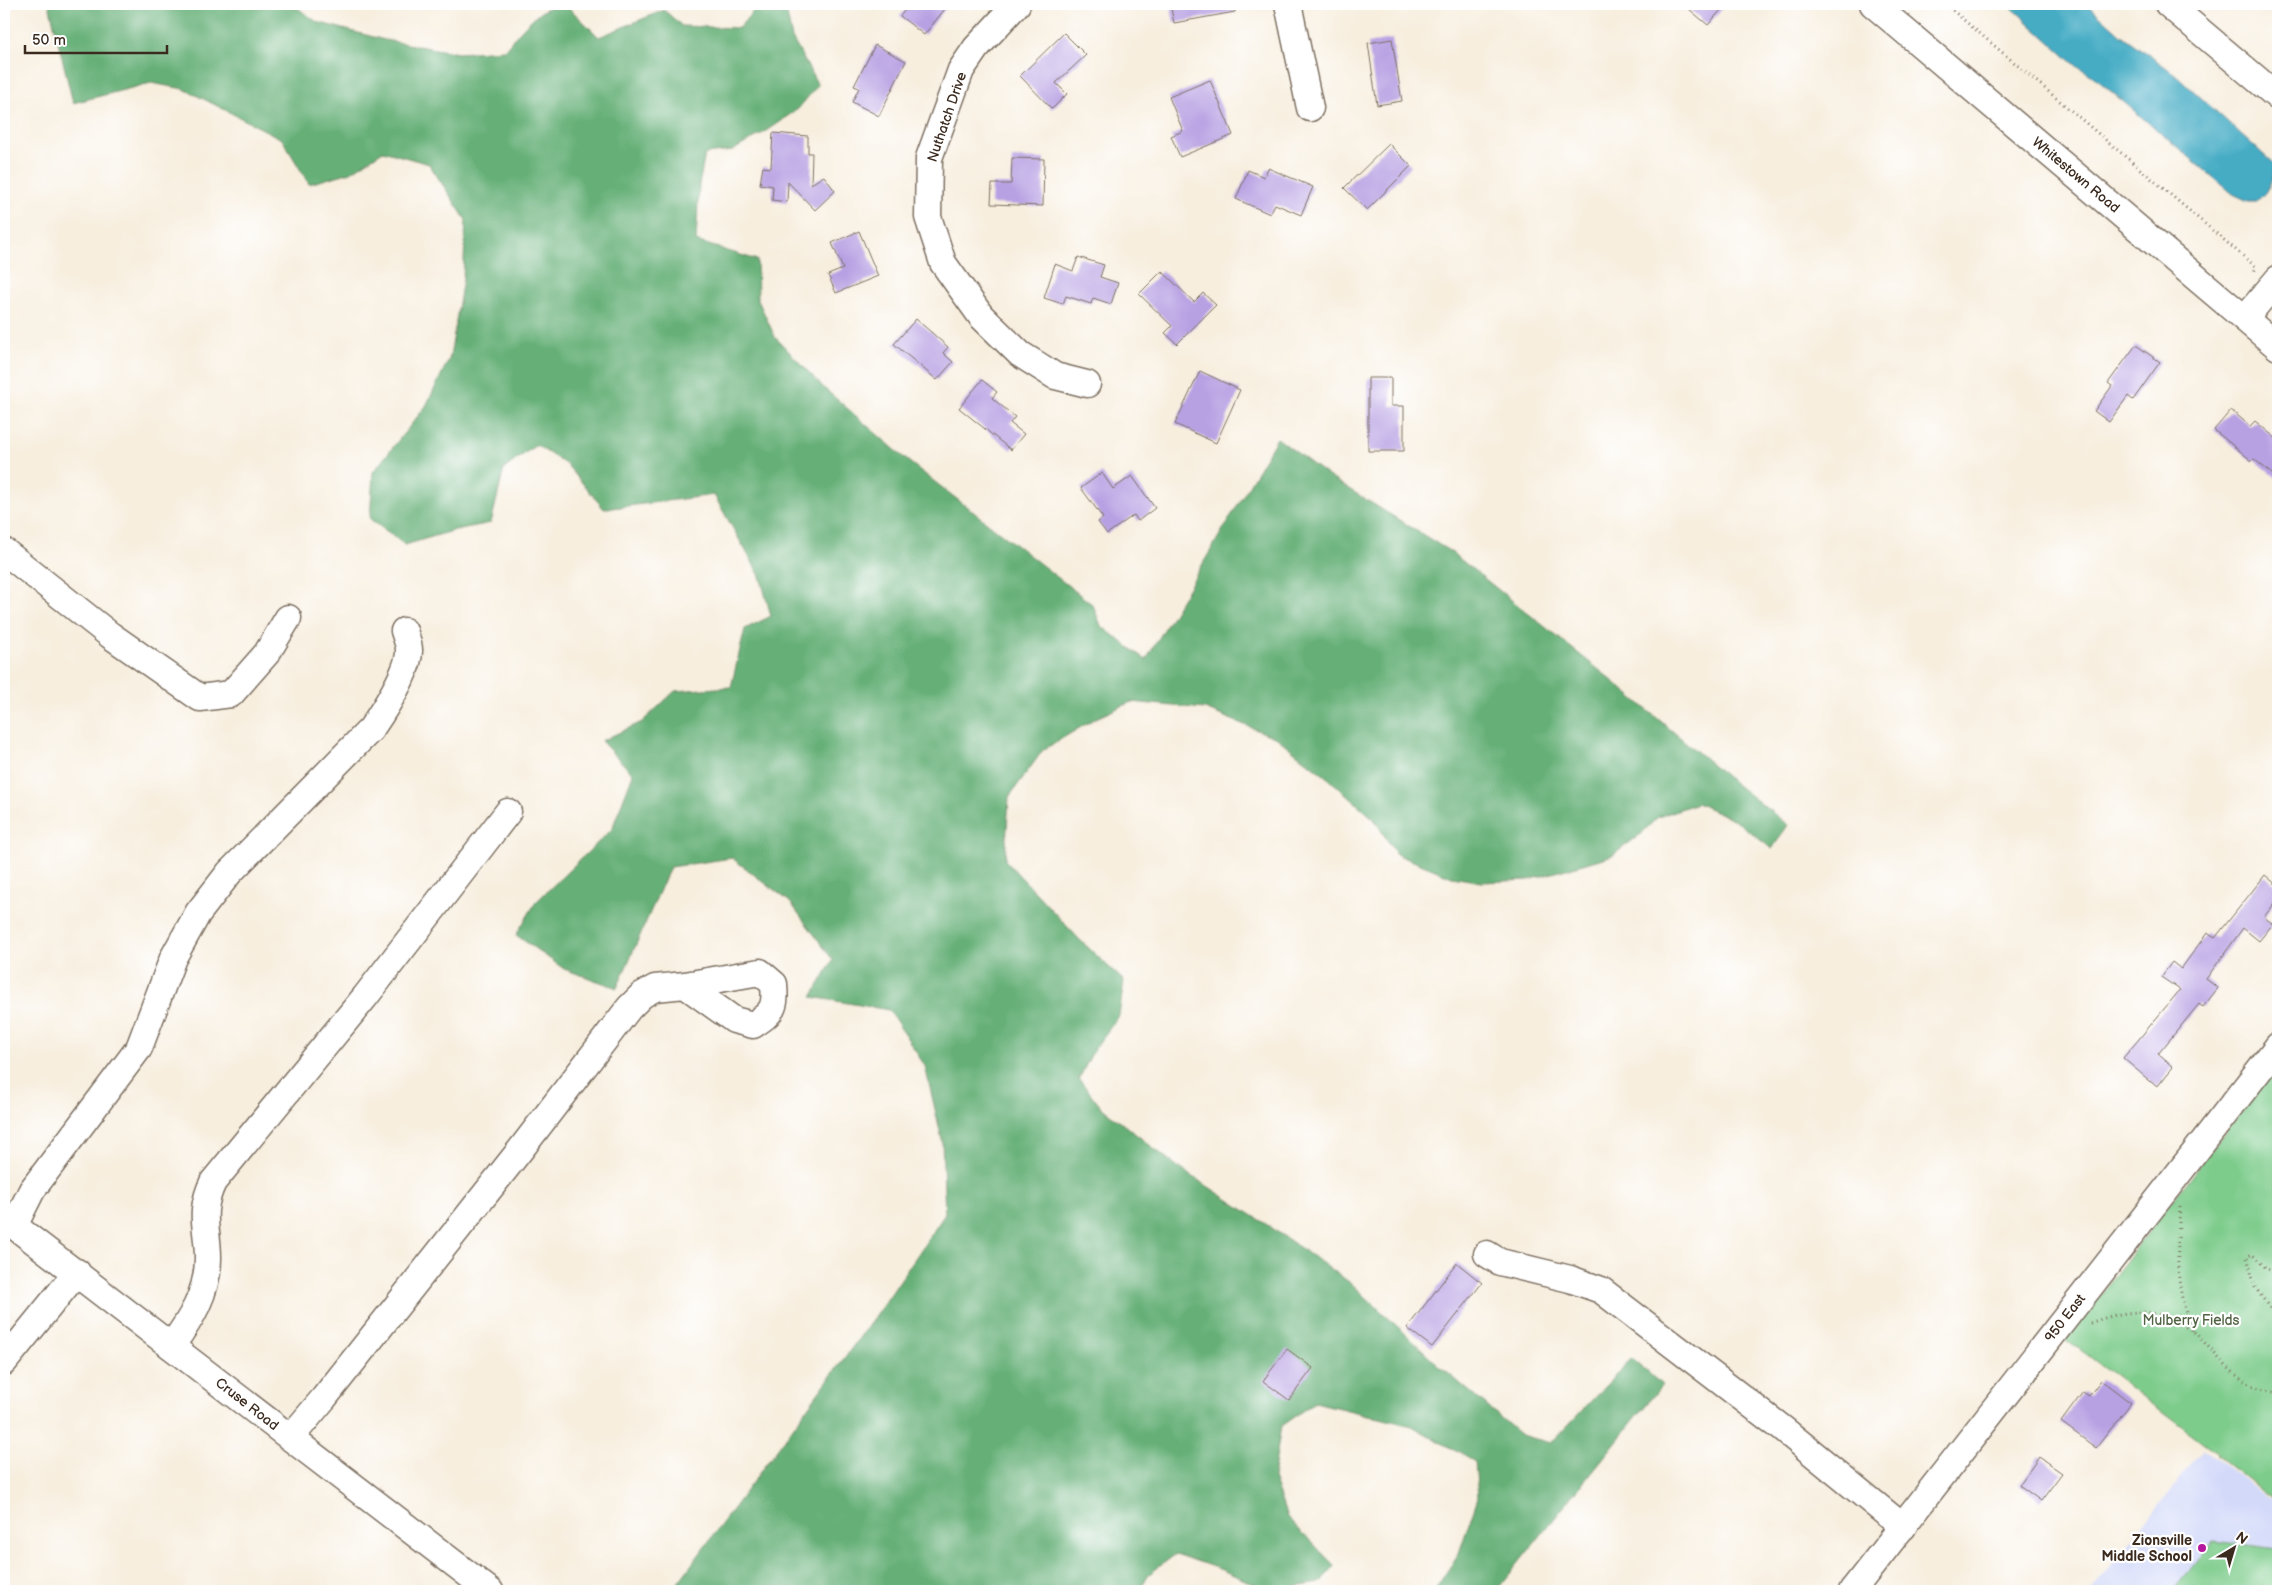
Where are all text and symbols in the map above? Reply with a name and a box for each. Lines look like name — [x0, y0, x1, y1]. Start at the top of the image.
scale bar — [25, 22, 168, 54]
text: 50 m — [32, 31, 66, 50]
street label: Nuthatch Drive — [924, 70, 970, 164]
street label: Whitestown Road — [2029, 133, 2123, 217]
street label: 950 East — [2041, 1290, 2090, 1346]
park label: Mulberry Fields — [2142, 1312, 2240, 1329]
street label: Cruse Road — [212, 1374, 282, 1434]
north arrow — [2210, 1522, 2260, 1572]
text: N — [2232, 1528, 2251, 1548]
place label: Zionsville Middle School — [2102, 1532, 2192, 1565]
marker: Zionsville Middle School — [2196, 1542, 2208, 1554]

